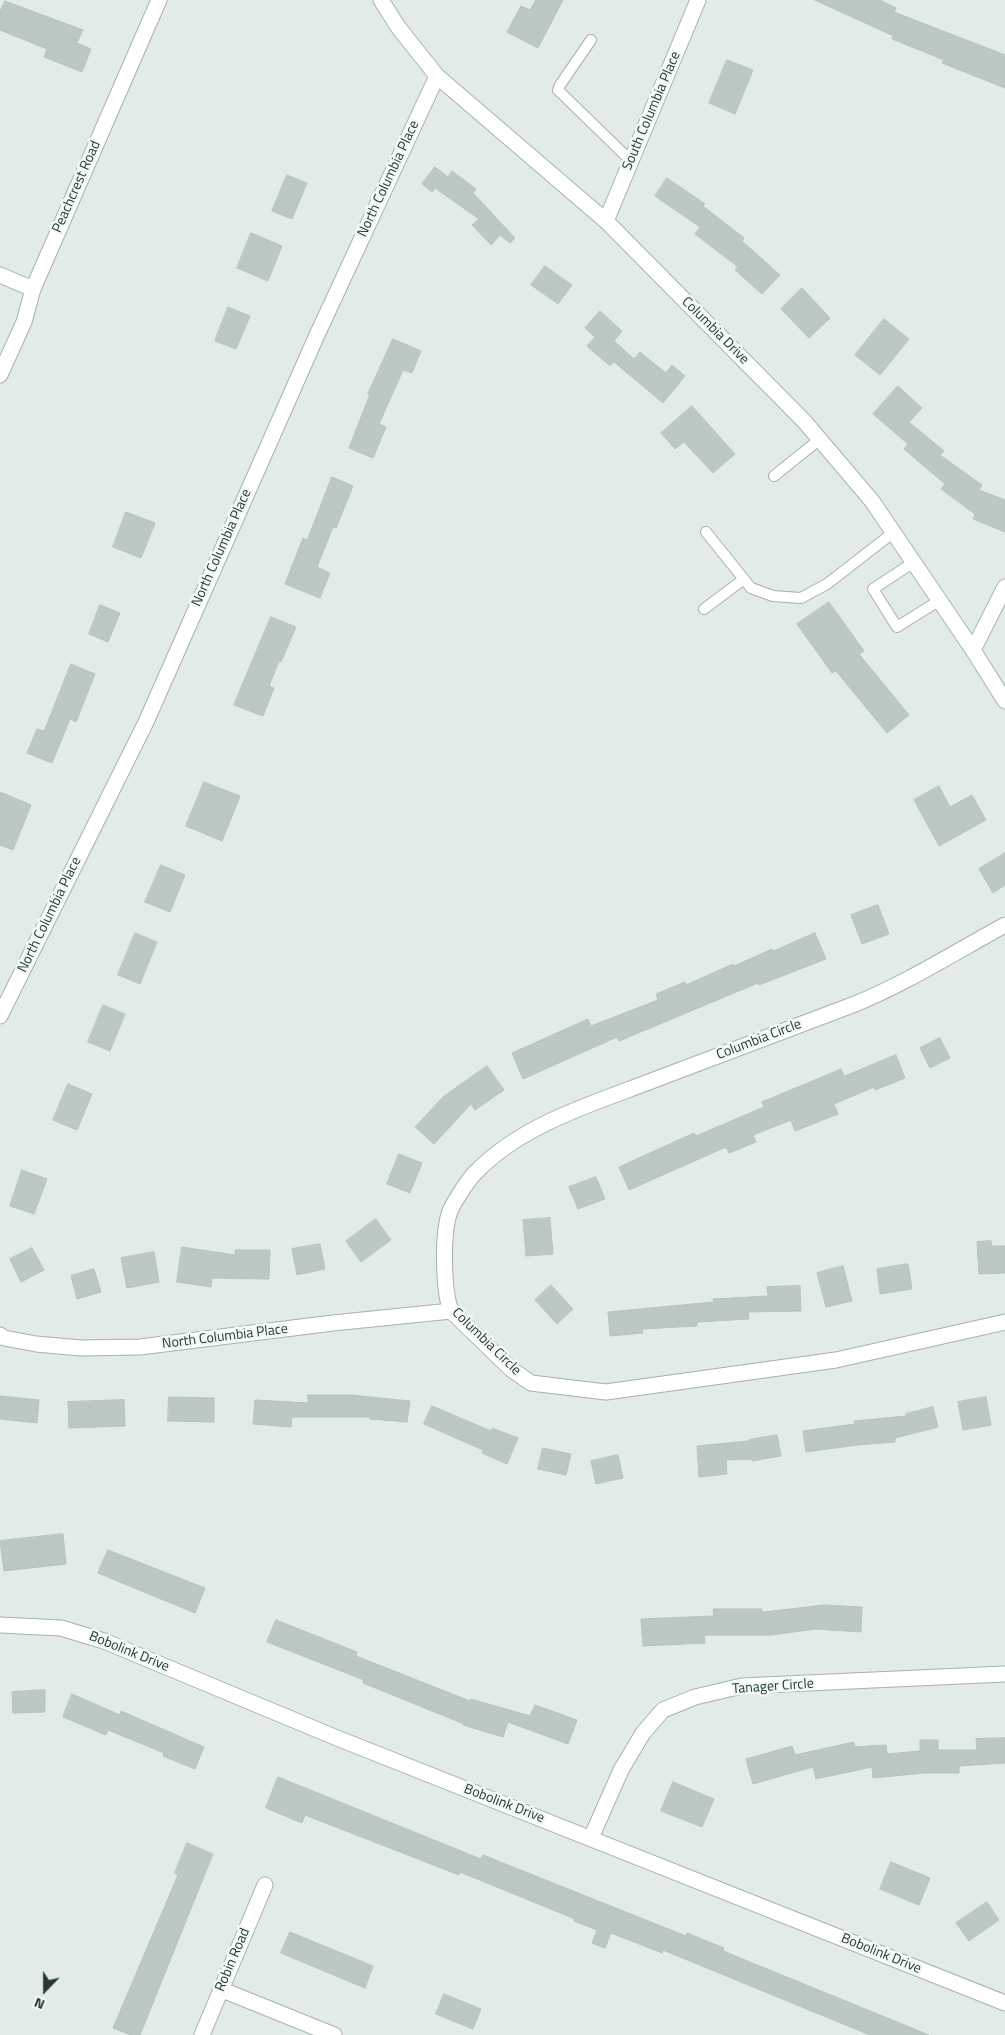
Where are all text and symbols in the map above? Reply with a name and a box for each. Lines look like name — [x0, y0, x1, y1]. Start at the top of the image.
street label: South Columbia Place — [619, 49, 685, 173]
street label: North Columbia Place — [355, 118, 423, 240]
street label: Peachcrest Road — [49, 139, 105, 235]
street label: Columbia Drive — [678, 294, 752, 368]
street label: North Columbia Place — [189, 487, 255, 609]
street label: North Columbia Place — [15, 854, 85, 976]
street label: Columbia Circle — [714, 1016, 804, 1064]
street label: Columbia Circle — [448, 1305, 524, 1379]
street label: North Columbia Place — [161, 1321, 289, 1353]
street label: Bobolink Drive — [86, 1628, 172, 1676]
street label: Tanager Circle — [732, 1676, 814, 1698]
street label: Bobolink Drive — [461, 1781, 547, 1827]
street label: Robin Road — [212, 1926, 254, 1994]
street label: Bobolink Drive — [838, 1930, 924, 1978]
north arrow — [20, 1965, 70, 2015]
text: N — [31, 1993, 48, 2016]

